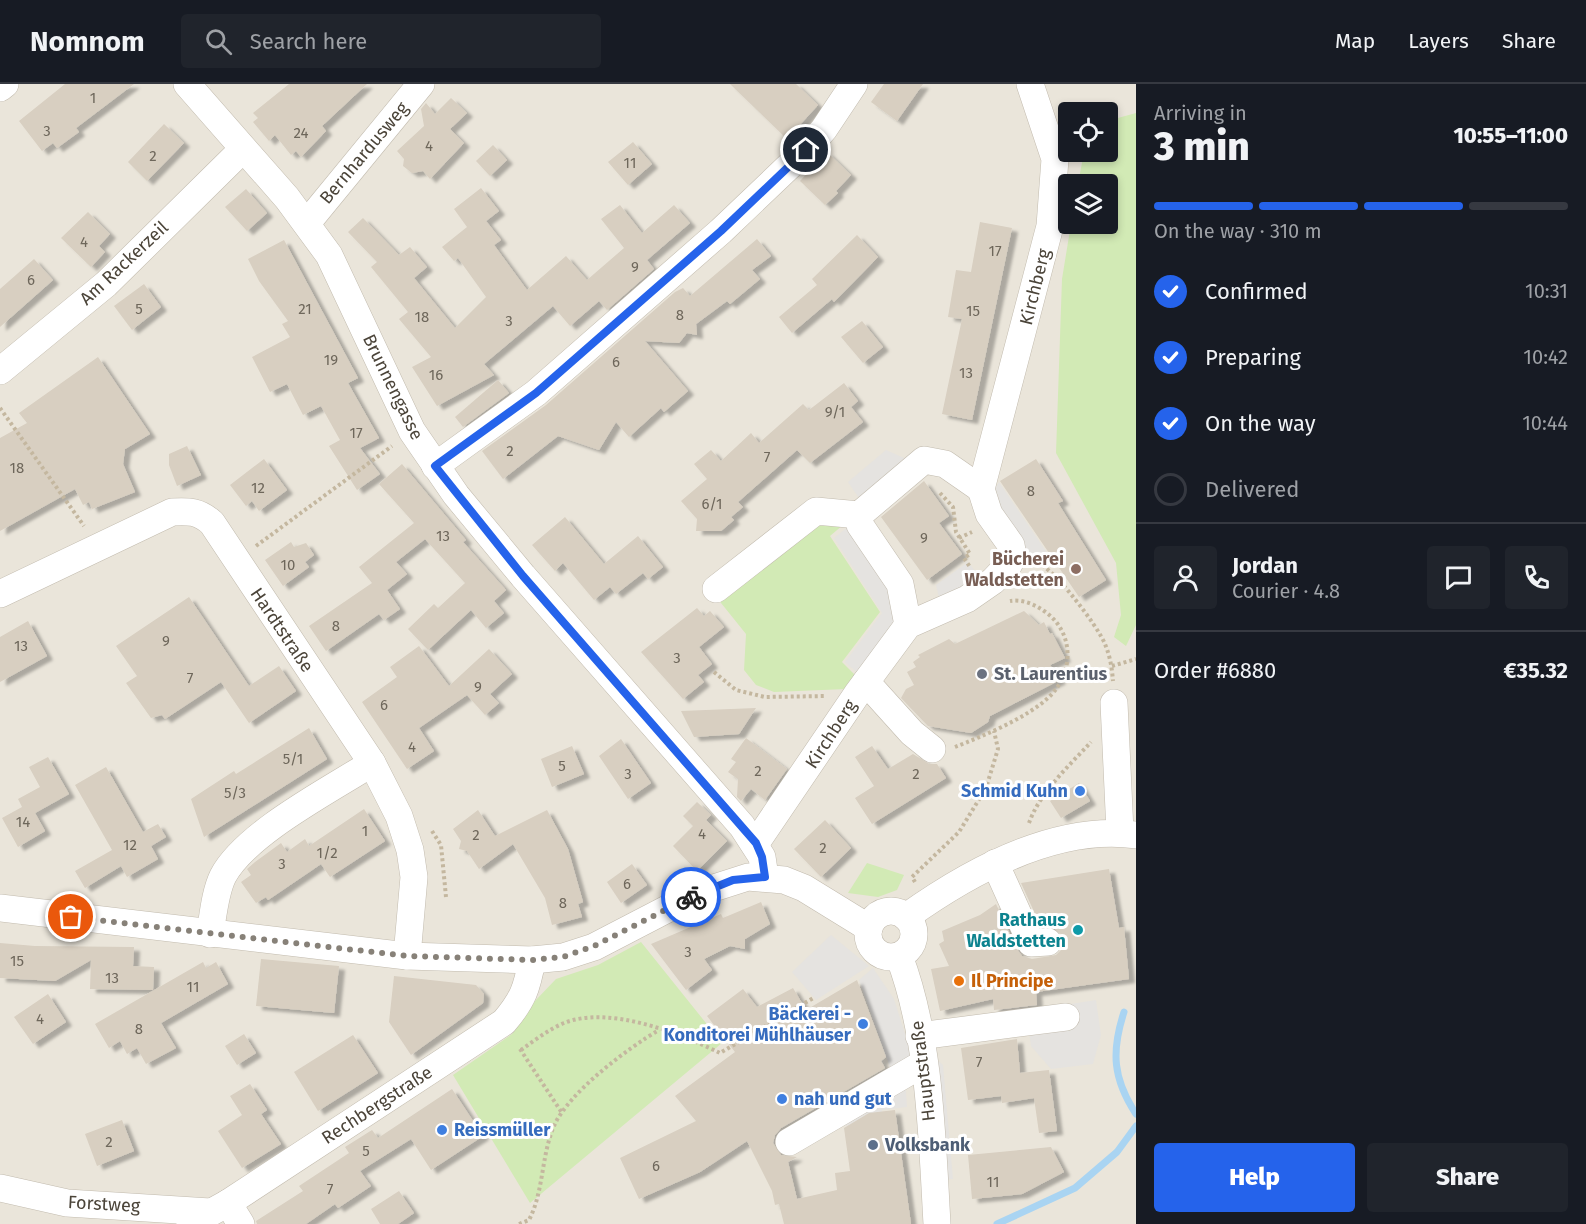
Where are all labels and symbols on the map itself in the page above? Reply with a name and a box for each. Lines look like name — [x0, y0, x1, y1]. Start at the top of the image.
house number: 1 — [90, 89, 96, 107]
street label: Bernhardusweg — [315, 97, 414, 209]
house number: 3 — [43, 122, 51, 140]
house number: 24 — [293, 124, 309, 142]
pin — [780, 124, 831, 175]
house number: 4 — [425, 137, 433, 155]
house number: 2 — [149, 147, 157, 165]
house number: 11 — [624, 154, 636, 172]
street label: Am Rackerzeil — [75, 216, 173, 310]
house number: 4 — [80, 233, 88, 251]
house number: 17 — [988, 242, 1002, 260]
street label: Kirchberg — [1015, 246, 1055, 327]
house number: 9 — [631, 258, 639, 276]
house number: 6 — [27, 271, 35, 289]
house number: 5 — [135, 300, 143, 318]
house number: 21 — [298, 300, 312, 318]
house number: 15 — [966, 302, 980, 320]
house number: 8 — [676, 306, 684, 324]
house number: 18 — [415, 308, 429, 326]
house number: 3 — [505, 312, 513, 330]
street label: Brunnengasse — [358, 331, 428, 443]
house number: 19 — [324, 351, 338, 369]
house number: 6 — [612, 353, 620, 371]
house number: 13 — [959, 364, 973, 382]
house number: 16 — [429, 366, 443, 384]
house number: 9/1 — [825, 403, 845, 421]
house number: 17 — [349, 424, 363, 442]
house number: 2 — [506, 442, 514, 460]
house number: 7 — [764, 448, 771, 466]
house number: 18 — [10, 459, 24, 477]
house number: 12 — [251, 479, 265, 497]
house number: 8 — [1027, 482, 1035, 500]
house number: 6/1 — [701, 495, 723, 513]
house number: 13 — [436, 527, 450, 545]
house number: 9 — [920, 529, 928, 547]
place label: Bücherei Waldstetten — [964, 548, 1064, 591]
house number: 10 — [281, 556, 295, 574]
marker: Bücherei Waldstetten — [1069, 562, 1083, 576]
street label: Hardtstraße — [246, 584, 318, 676]
house number: 8 — [332, 617, 340, 635]
house number: 9 — [162, 632, 170, 650]
house number: 13 — [14, 637, 28, 655]
house number: 3 — [673, 649, 681, 667]
place label: St. Laurentius — [994, 663, 1108, 685]
marker: St. Laurentius — [975, 667, 989, 681]
house number: 7 — [187, 669, 194, 687]
house number: 9 — [474, 678, 482, 696]
street label: Kirchberg — [801, 695, 862, 773]
house number: 6 — [380, 696, 388, 714]
house number: 4 — [408, 738, 416, 756]
house number: 5/1 — [283, 750, 303, 768]
house number: 5 — [558, 757, 566, 775]
house number: 2 — [754, 762, 762, 780]
house number: 3 — [624, 765, 632, 783]
house number: 2 — [912, 765, 920, 783]
place label: Schmid Kuhn — [961, 780, 1068, 802]
house number: 5/3 — [224, 784, 246, 802]
marker: Schmid Kuhn — [1073, 784, 1087, 798]
house number: 14 — [16, 813, 30, 831]
house number: 1 — [362, 822, 368, 840]
house number: 4 — [698, 825, 706, 843]
house number: 2 — [472, 826, 480, 844]
house number: 12 — [123, 836, 137, 854]
house number: 2 — [819, 839, 827, 857]
house number: 1/2 — [316, 844, 338, 862]
house number: 3 — [278, 855, 286, 873]
courier — [661, 867, 721, 927]
house number: 6 — [623, 875, 631, 893]
pin — [45, 891, 96, 942]
house number: 8 — [559, 894, 567, 912]
place label: Rathaus Waldstetten — [966, 909, 1066, 952]
marker: Rathaus Waldstetten — [1071, 923, 1085, 937]
house number: 3 — [684, 943, 692, 961]
house number: 15 — [10, 952, 24, 970]
house number: 13 — [105, 969, 119, 987]
place label: Il Principe — [971, 970, 1053, 992]
marker: Il Principe — [952, 974, 966, 988]
house number: 11 — [187, 978, 199, 996]
place label: Bäckerei - Konditorei Mühlhäuser — [663, 1003, 852, 1046]
house number: 4 — [36, 1010, 44, 1028]
marker: Bäckerei - Konditorei Mühlhäuser — [856, 1017, 870, 1031]
street label: Hauptstraße — [906, 1019, 940, 1123]
house number: 8 — [135, 1020, 143, 1038]
house number: 7 — [976, 1053, 983, 1071]
street label: Rechbergstraße — [318, 1061, 436, 1149]
place label: nah und gut — [794, 1088, 893, 1110]
marker: nah und gut — [775, 1092, 789, 1106]
place label: Reissmüller — [454, 1119, 551, 1141]
marker: Reissmüller — [435, 1123, 449, 1137]
house number: 2 — [105, 1133, 113, 1151]
place label: Volksbank — [884, 1134, 971, 1156]
marker: Volksbank — [866, 1138, 880, 1152]
house number: 5 — [362, 1142, 370, 1160]
house number: 6 — [652, 1157, 660, 1175]
house number: 11 — [987, 1173, 999, 1191]
house number: 7 — [327, 1180, 334, 1198]
street label: Forstweg — [67, 1191, 141, 1217]

